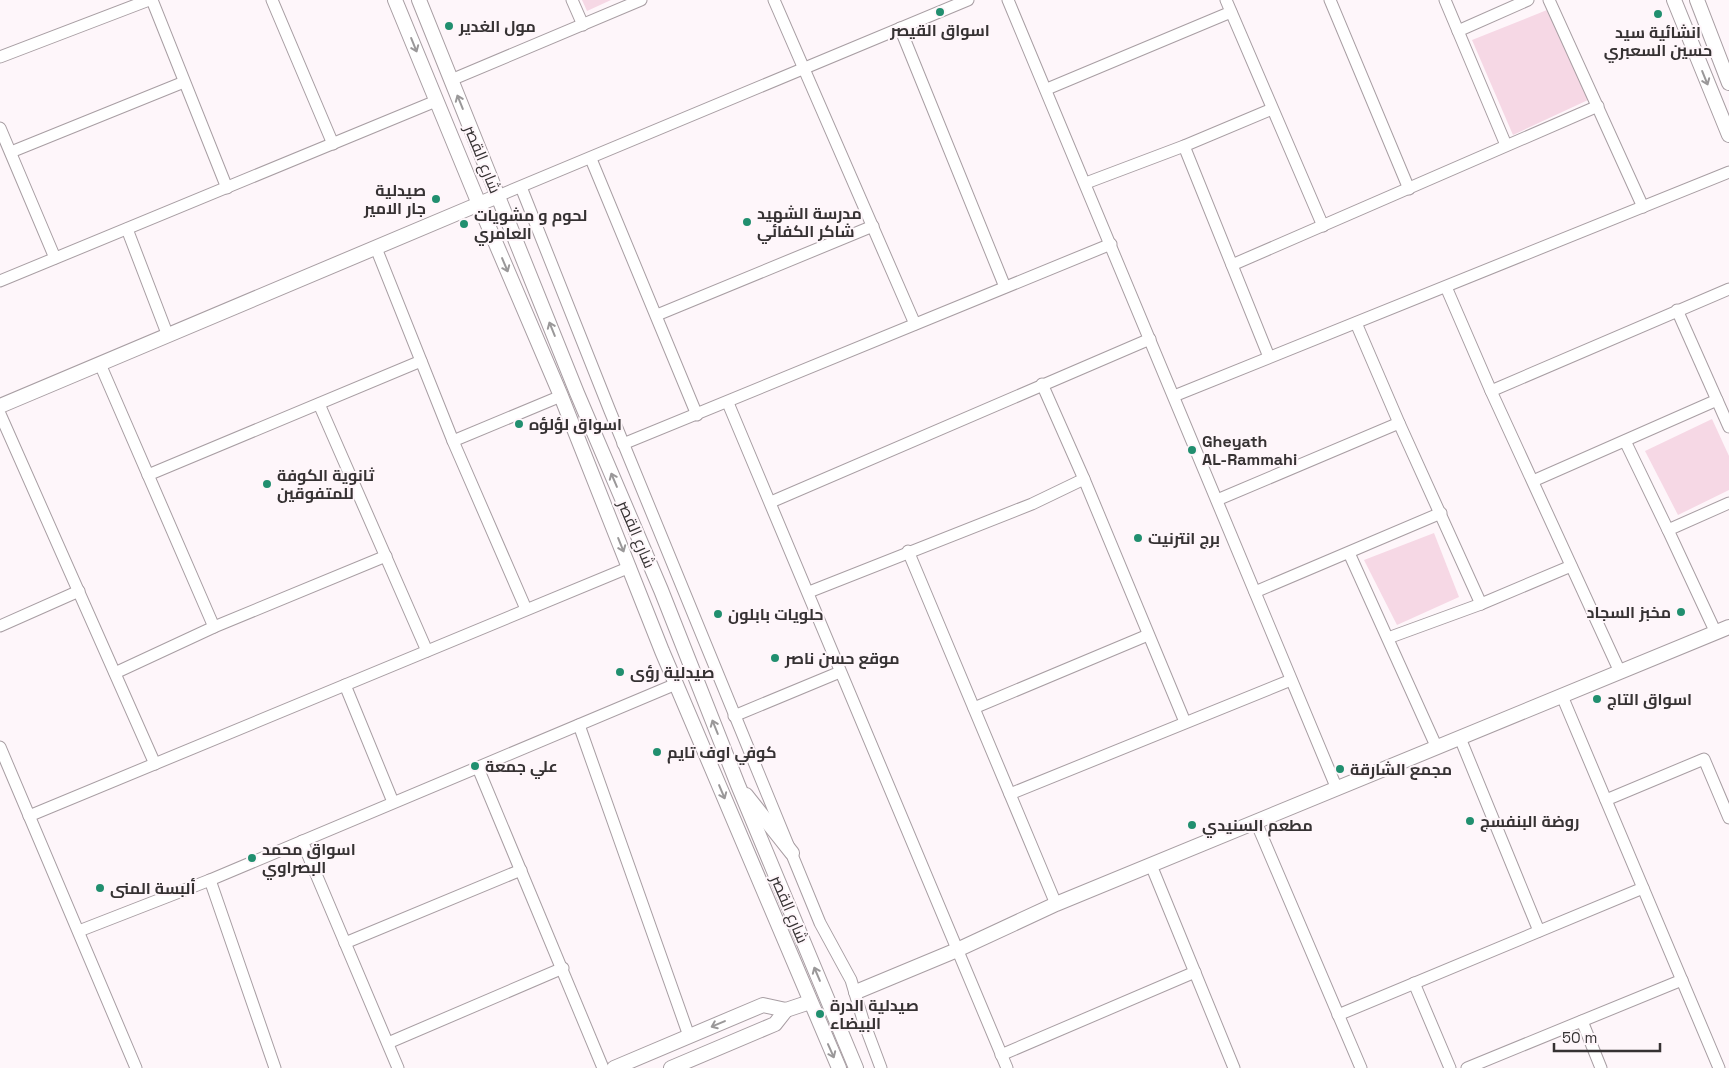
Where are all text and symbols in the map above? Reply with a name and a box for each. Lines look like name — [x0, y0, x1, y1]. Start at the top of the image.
marker: اسواق القيصر — [934, 6, 946, 18]
marker: انشائية سيد حسين السعبري — [1652, 8, 1664, 20]
place label: مول الغدير — [458, 16, 536, 37]
marker: مول الغدير — [443, 20, 455, 32]
place label: اسواق القيصر — [889, 20, 990, 41]
place label: انشائية سيد حسين السعبري — [1604, 22, 1712, 63]
one-way arrow — [409, 37, 419, 52]
one-way arrow — [1702, 70, 1711, 85]
one-way arrow — [455, 95, 464, 110]
street label: شارع القصر — [458, 121, 506, 197]
place label: صيدلية جار الامير — [363, 180, 426, 219]
marker: صيدلية جار الامير — [430, 193, 442, 205]
place label: مدرسة الشهيد شاكر الكفائي — [757, 203, 862, 244]
place label: لحوم و مشويات العامري — [474, 205, 587, 246]
marker: مدرسة الشهيد شاكر الكفائي — [741, 216, 753, 228]
marker: لحوم و مشويات العامري — [458, 218, 470, 230]
one-way arrow — [500, 257, 510, 272]
one-way arrow — [546, 322, 555, 337]
place label: اسواق لؤلؤه — [529, 414, 622, 435]
marker: اسواق لؤلؤه — [513, 418, 525, 430]
place label: Gheyath AL-Rammahi — [1202, 431, 1297, 470]
marker: Gheyath AL-Rammahi — [1186, 444, 1198, 456]
place label: ثانوية الكوفة للمتفوقين — [277, 465, 375, 504]
one-way arrow — [608, 473, 618, 488]
marker: ثانوية الكوفة للمتفوقين — [261, 478, 273, 490]
street label: شارع القصر — [612, 496, 660, 572]
place label: برج انترنيت — [1148, 528, 1220, 549]
marker: برج انترنيت — [1132, 532, 1144, 544]
one-way arrow — [617, 537, 626, 552]
place label: مخبز السجاد — [1587, 602, 1671, 623]
place label: حلويات بابلون — [728, 604, 824, 625]
marker: مخبز السجاد — [1675, 606, 1687, 618]
marker: حلويات بابلون — [712, 608, 724, 620]
place label: موقع حسن ناصر — [784, 648, 900, 669]
marker: موقع حسن ناصر — [769, 652, 781, 664]
place label: صيدلية رؤى — [630, 662, 714, 683]
marker: صيدلية رؤى — [614, 666, 626, 678]
place label: اسواق التاج — [1607, 689, 1692, 710]
marker: اسواق التاج — [1591, 693, 1603, 705]
one-way arrow — [710, 720, 720, 735]
place label: كوفي اوف تايم — [667, 742, 777, 765]
marker: كوفي اوف تايم — [651, 746, 663, 758]
place label: علي جمعة — [485, 756, 558, 779]
place label: مجمع الشارقة — [1350, 759, 1452, 780]
marker: علي جمعة — [469, 760, 481, 772]
marker: مجمع الشارقة — [1334, 763, 1346, 775]
one-way arrow — [717, 784, 727, 799]
place label: روضة البنفسج — [1480, 811, 1579, 832]
place label: مطعم السنيدي — [1202, 815, 1313, 838]
marker: روضة البنفسج — [1464, 815, 1476, 827]
marker: مطعم السنيدي — [1186, 819, 1198, 831]
place label: اسواق محمد البصراوي — [262, 839, 356, 880]
marker: اسواق محمد البصراوي — [246, 852, 258, 864]
street label: شارع القصر — [765, 871, 813, 947]
place label: ألبسة المنى — [110, 878, 195, 899]
marker: ألبسة المنى — [94, 882, 106, 894]
one-way arrow — [812, 967, 821, 983]
place label: صيدلية الدرة البيضاء — [830, 995, 919, 1034]
marker: صيدلية الدرة البيضاء — [814, 1008, 826, 1020]
one-way arrow — [711, 1020, 726, 1030]
scale bar — [1554, 1020, 1660, 1052]
text: 50 m — [1562, 1028, 1597, 1047]
one-way arrow — [827, 1043, 837, 1058]

